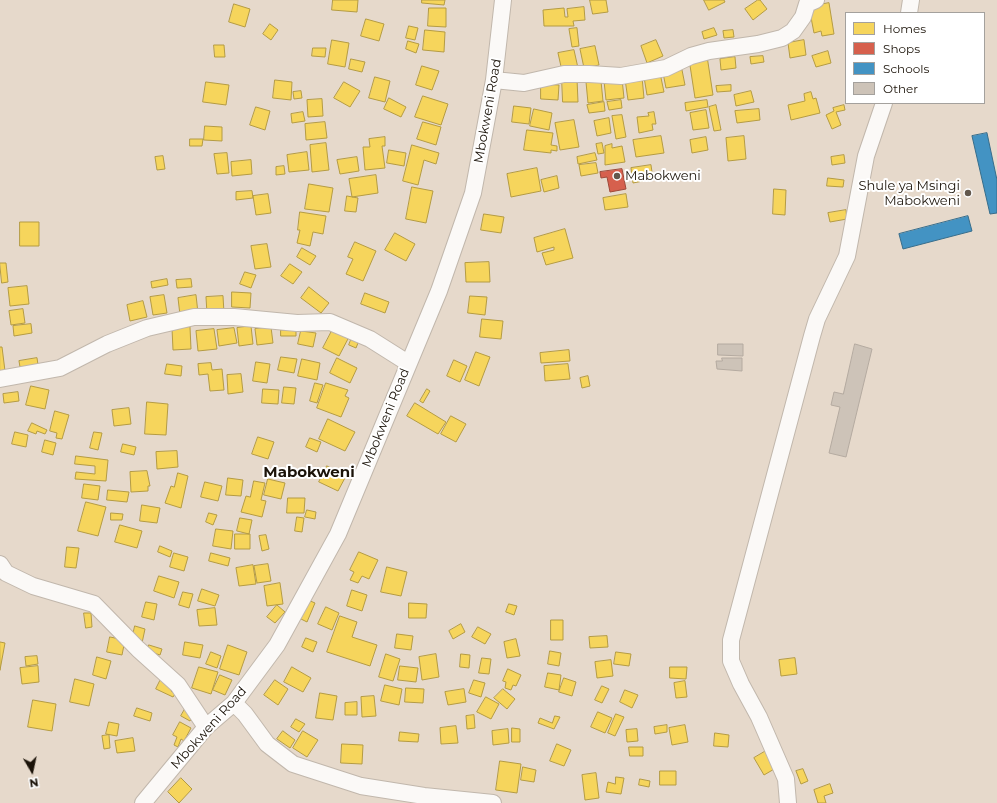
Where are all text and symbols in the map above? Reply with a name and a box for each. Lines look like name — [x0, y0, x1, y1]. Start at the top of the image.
legend — [845, 12, 985, 104]
text: Homes — [883, 21, 926, 36]
text: Shops — [883, 41, 920, 56]
street label: Mbokweni Road — [471, 58, 505, 164]
text: Schools — [883, 61, 929, 76]
text: Other — [883, 81, 918, 96]
place label: Mabokweni — [625, 168, 701, 184]
marker: Mabokweni — [612, 171, 622, 181]
place label: Shule ya Msingi Mabokweni — [858, 178, 960, 209]
marker: Shule ya Msingi Mabokweni — [963, 188, 973, 198]
street label: Mbokweni Road — [359, 366, 413, 470]
district label: Mabokweni — [263, 464, 355, 482]
street label: Mbokweni Road — [168, 684, 250, 772]
north arrow — [12, 751, 52, 791]
text: N — [28, 775, 39, 790]

